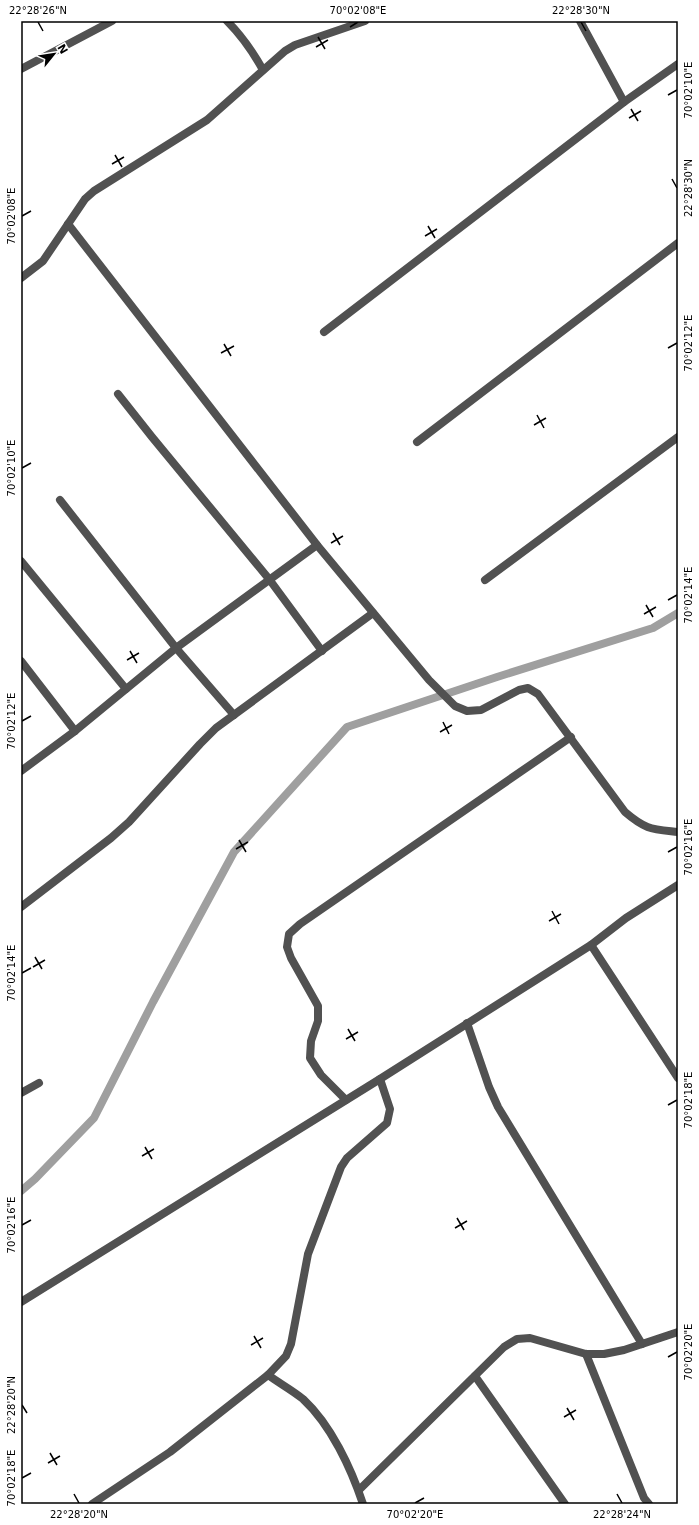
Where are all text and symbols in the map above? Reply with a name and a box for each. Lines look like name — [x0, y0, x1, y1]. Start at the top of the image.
text: 22°28'26"N — [9, 5, 67, 16]
text: 70°02'08"E — [330, 5, 386, 16]
text: 22°28'30"N — [552, 5, 610, 16]
north arrow — [34, 34, 74, 74]
text: N — [54, 42, 70, 56]
text: 70°02'10"E — [683, 62, 694, 118]
text: 22°28'30"N — [683, 159, 694, 217]
text: 70°02'08"E — [6, 188, 17, 244]
text: 70°02'12"E — [683, 315, 694, 371]
text: 70°02'10"E — [6, 440, 17, 496]
text: 70°02'14"E — [683, 567, 694, 623]
text: 70°02'12"E — [6, 693, 17, 749]
text: 70°02'16"E — [683, 819, 694, 875]
text: 70°02'14"E — [6, 945, 17, 1001]
text: 70°02'18"E — [683, 1072, 694, 1128]
text: 70°02'16"E — [6, 1197, 17, 1253]
text: 70°02'20"E — [683, 1324, 694, 1380]
text: 22°28'20"N — [6, 1376, 17, 1434]
text: 70°02'18"E — [6, 1450, 17, 1506]
text: 22°28'20"N — [50, 1509, 108, 1520]
text: 70°02'20"E — [387, 1509, 443, 1520]
text: 22°28'24"N — [593, 1509, 651, 1520]

